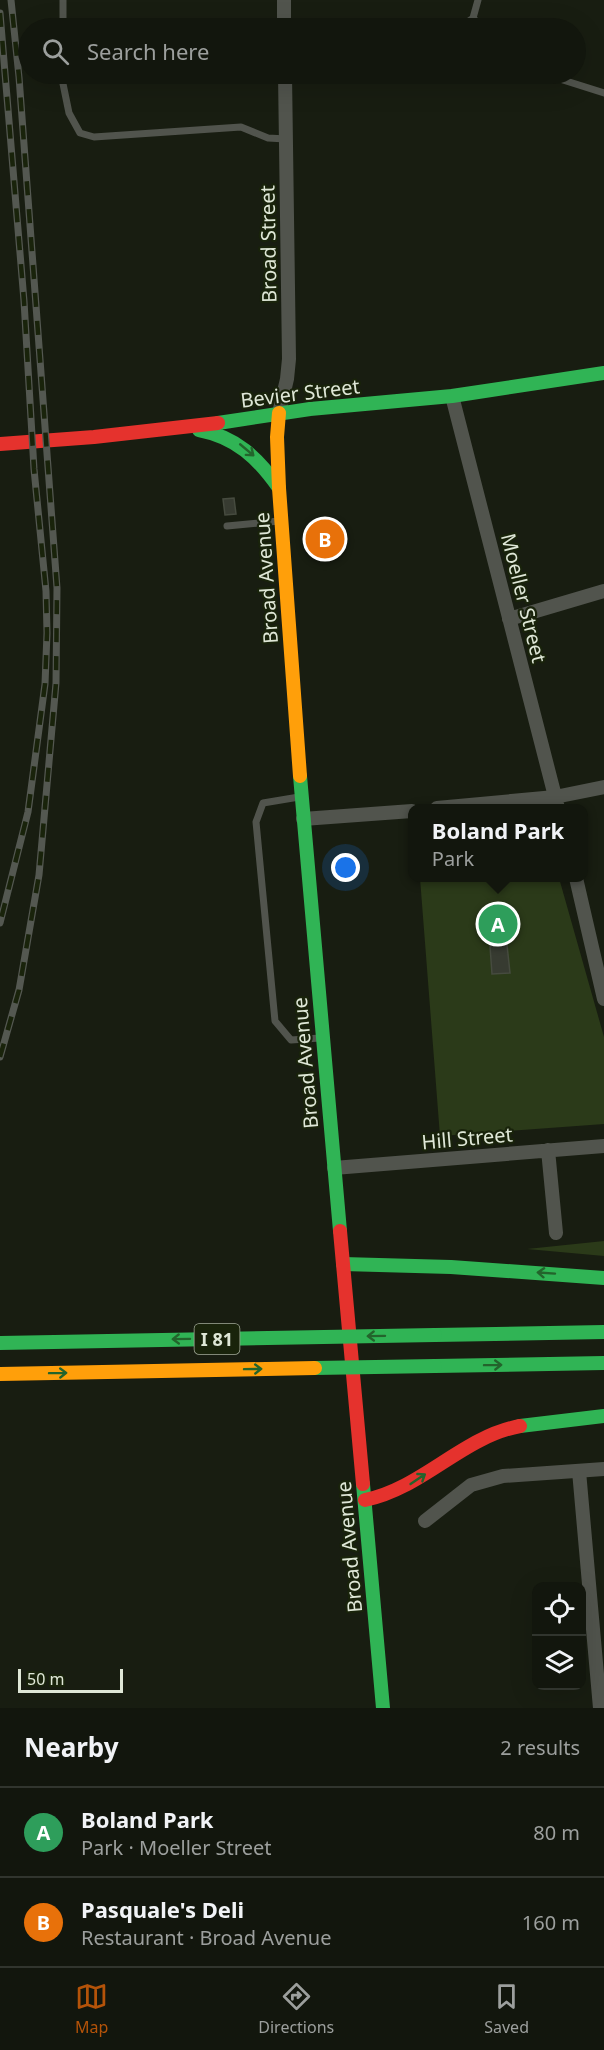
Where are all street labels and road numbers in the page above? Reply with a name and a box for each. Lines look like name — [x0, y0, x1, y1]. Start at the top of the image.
street label: Broad Street — [253, 185, 283, 303]
street label: Bevier Street — [239, 372, 361, 414]
street label: Broad Avenue — [248, 511, 284, 645]
street label: Moeller Street — [495, 530, 553, 666]
street label: Broad Avenue — [286, 996, 324, 1130]
street label: Hill Street — [420, 1121, 514, 1155]
road number: I 81 — [194, 1324, 240, 1354]
street label: Broad Avenue — [330, 1480, 368, 1614]

